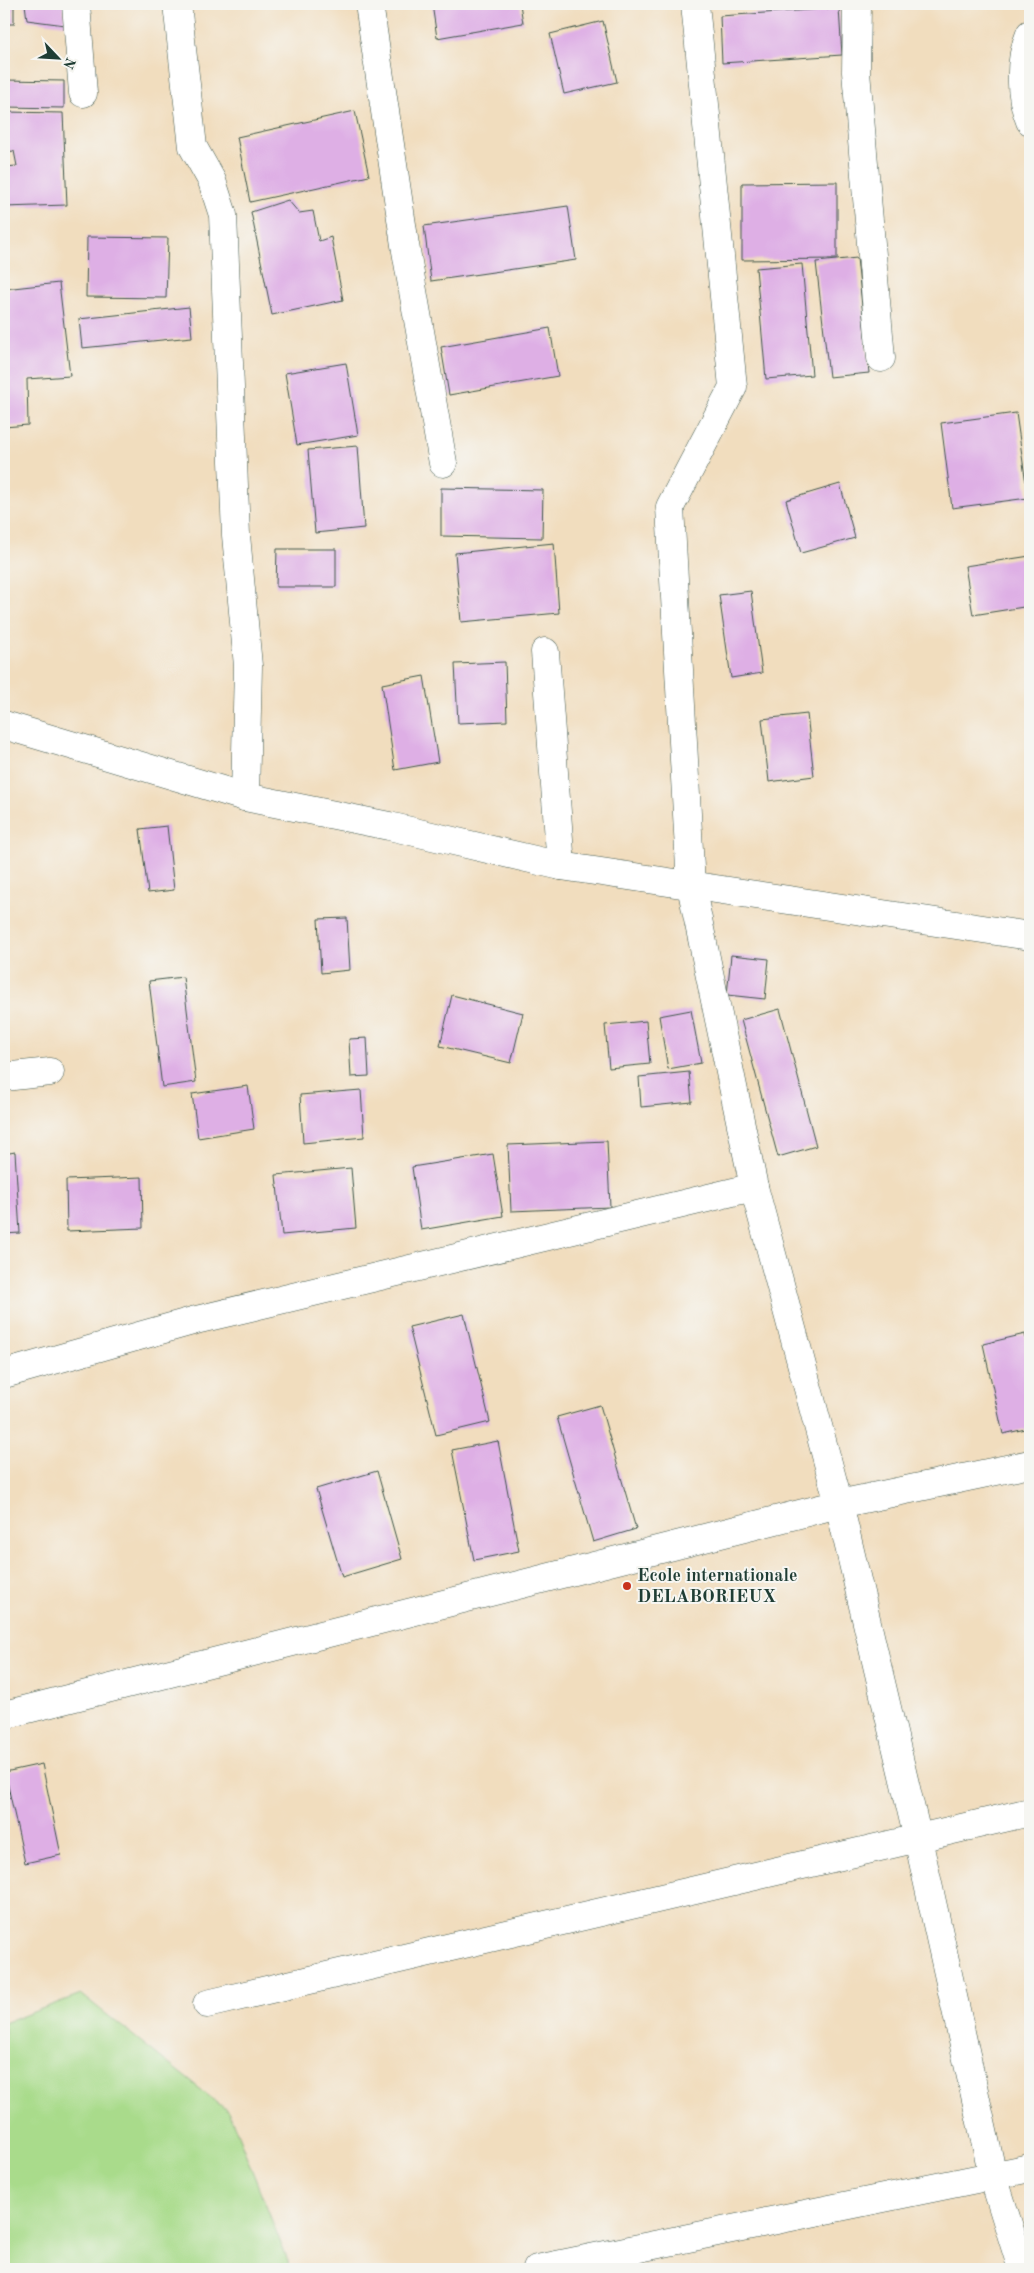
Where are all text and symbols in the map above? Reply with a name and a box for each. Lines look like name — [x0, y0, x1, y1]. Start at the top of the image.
north arrow — [32, 32, 82, 82]
text: N — [60, 55, 77, 71]
place label: Ecole internationale DELABORIEUX — [637, 1567, 798, 1606]
marker: Ecole internationale DELABORIEUX — [621, 1580, 633, 1592]

